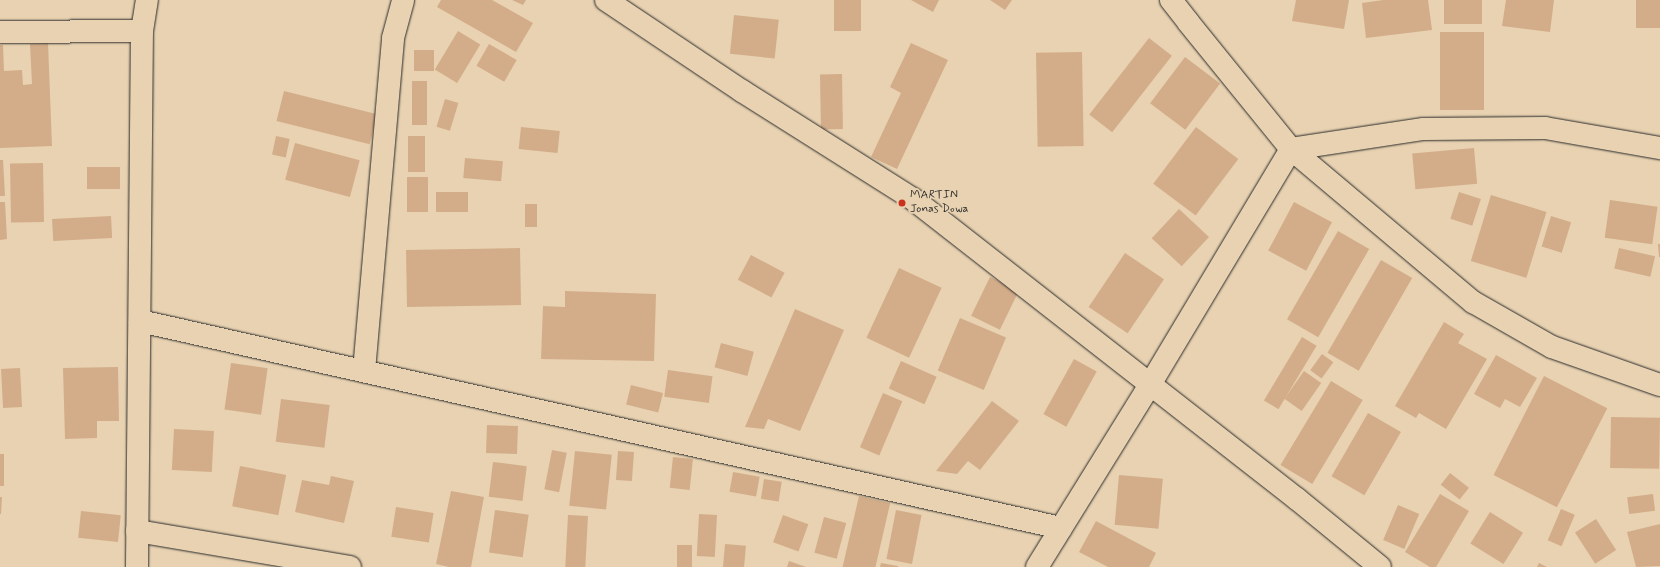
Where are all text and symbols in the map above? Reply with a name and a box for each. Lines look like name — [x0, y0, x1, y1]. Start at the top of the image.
place label: MARTIN Jonas Dowa — [910, 189, 969, 217]
marker: MARTIN Jonas Dowa — [897, 198, 907, 208]

